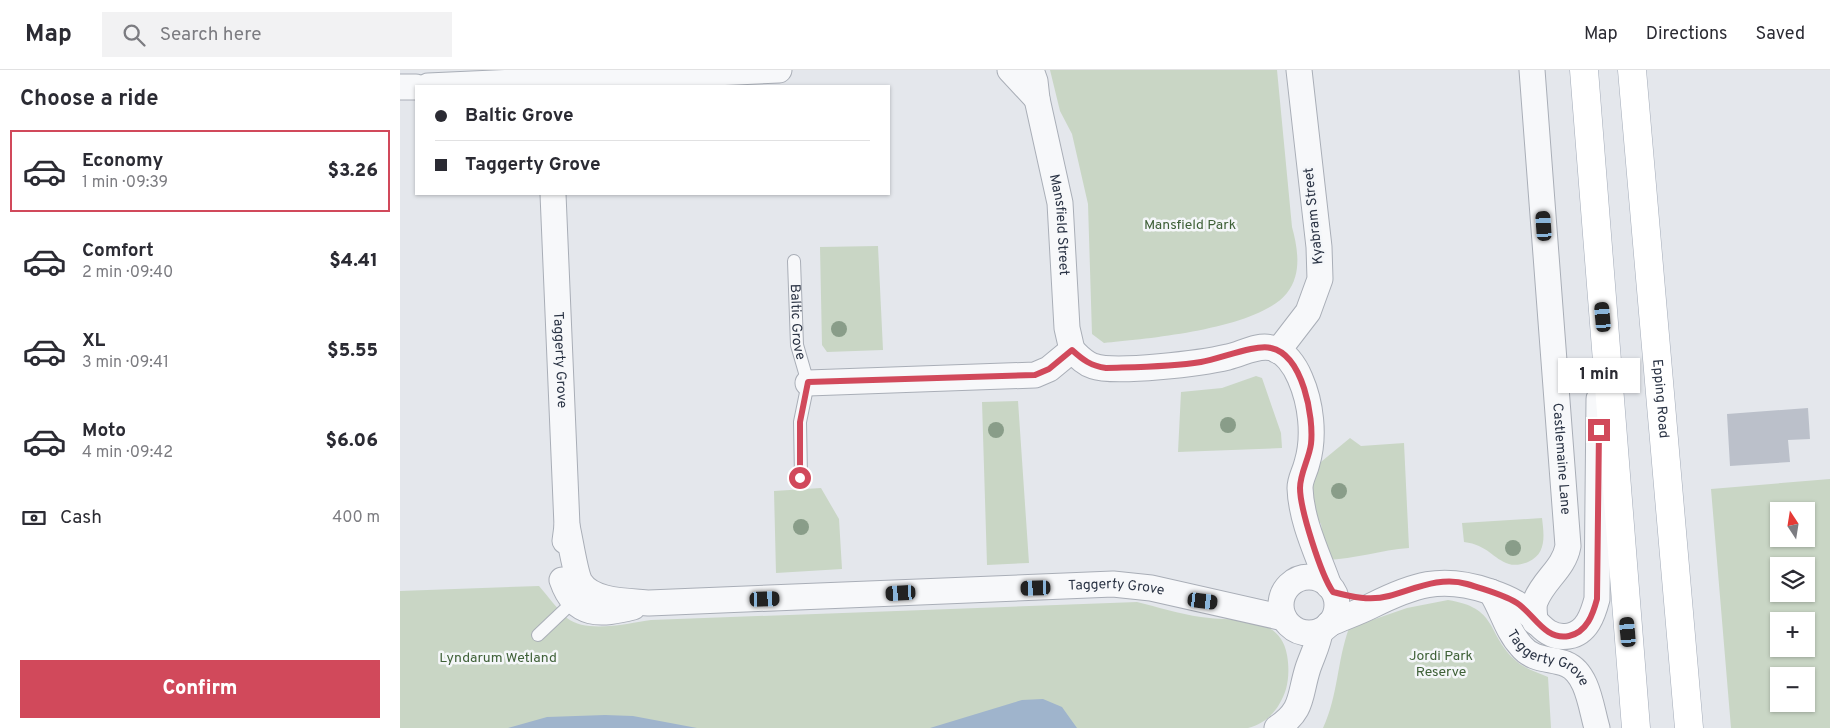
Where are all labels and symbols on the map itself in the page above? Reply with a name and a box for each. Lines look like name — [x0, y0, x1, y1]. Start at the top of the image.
street label: Kyabram Street — [1300, 167, 1328, 265]
street label: Mansfield Street — [1045, 173, 1073, 276]
car — [1535, 211, 1552, 241]
park label: Mansfield Park — [1144, 217, 1236, 234]
street label: Baltic Grove — [786, 283, 809, 362]
car — [1594, 301, 1611, 333]
street label: Taggerty Grove — [549, 311, 571, 409]
callout: 1 min — [1558, 358, 1640, 392]
street label: Epping Road — [1649, 358, 1672, 439]
street label: Castlemaine Lane — [1549, 402, 1574, 515]
route end — [1588, 419, 1610, 441]
route start — [789, 467, 811, 489]
north arrow — [1770, 502, 1815, 548]
street label: Taggerty Grove — [1068, 575, 1166, 599]
car — [1020, 580, 1051, 596]
car — [885, 585, 916, 601]
car — [749, 591, 780, 607]
car — [1187, 592, 1218, 610]
car — [1619, 616, 1636, 648]
street label: Taggerty Grove — [1503, 627, 1593, 689]
park label: Jordi Park Reserve — [1409, 648, 1473, 681]
park label: Lyndarum Wetland — [439, 650, 557, 667]

